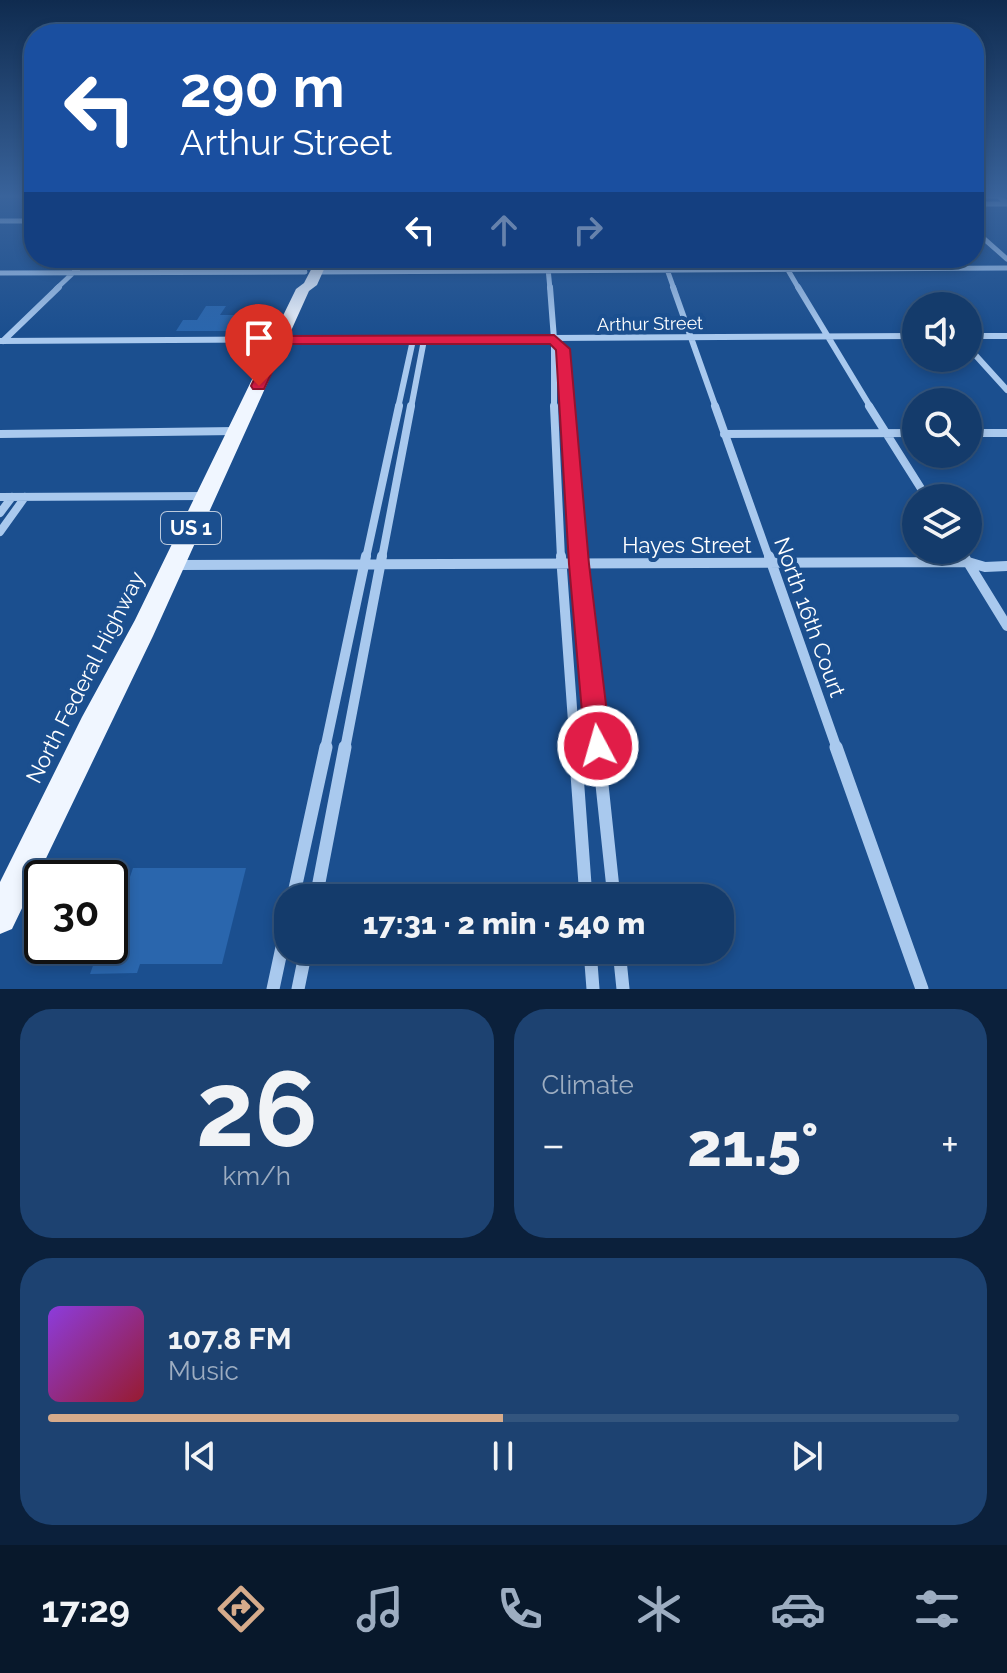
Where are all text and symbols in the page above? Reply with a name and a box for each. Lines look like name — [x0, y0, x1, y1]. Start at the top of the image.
text: 290 m — [180, 54, 345, 120]
icon: left — [48, 56, 152, 160]
text: Arthur Street — [180, 121, 392, 163]
icon: left — [398, 208, 442, 252]
icon: ahead — [482, 208, 526, 252]
icon: right — [566, 208, 610, 252]
map controls — [902, 292, 982, 564]
button: sound — [902, 292, 982, 372]
pin — [225, 304, 293, 386]
street label: Arthur Street — [597, 312, 703, 335]
icon: arrive — [237, 316, 281, 360]
button: search — [902, 388, 982, 468]
button: layers — [902, 484, 982, 564]
road number: US 1 — [161, 512, 221, 544]
street label: Hayes Street — [622, 532, 752, 558]
street label: North 16th Court — [769, 534, 851, 701]
street label: North Federal Highway — [20, 567, 150, 787]
position arrow — [556, 704, 640, 788]
speed limit sign: 30 — [24, 860, 128, 964]
text: 17:31 · 2 min · 540 m — [363, 906, 645, 941]
text: 26 — [196, 1048, 318, 1170]
text: Climate — [542, 1070, 634, 1100]
text: 21.5° — [687, 1110, 819, 1180]
text: − — [542, 1119, 565, 1170]
text: + — [941, 1119, 959, 1170]
text: km/h — [222, 1161, 291, 1191]
text: 107.8 FM — [168, 1321, 292, 1356]
text: Music — [168, 1356, 239, 1386]
icon: previous — [178, 1434, 222, 1478]
icon: pause — [481, 1434, 525, 1478]
icon: next — [785, 1434, 829, 1478]
icon: directions — [213, 1581, 269, 1637]
icon: music — [352, 1581, 408, 1637]
icon: phone — [492, 1581, 548, 1637]
icon: climate — [631, 1581, 687, 1637]
icon: car — [770, 1581, 826, 1637]
icon: filters — [909, 1581, 965, 1637]
text: 17:29 — [42, 1588, 130, 1630]

